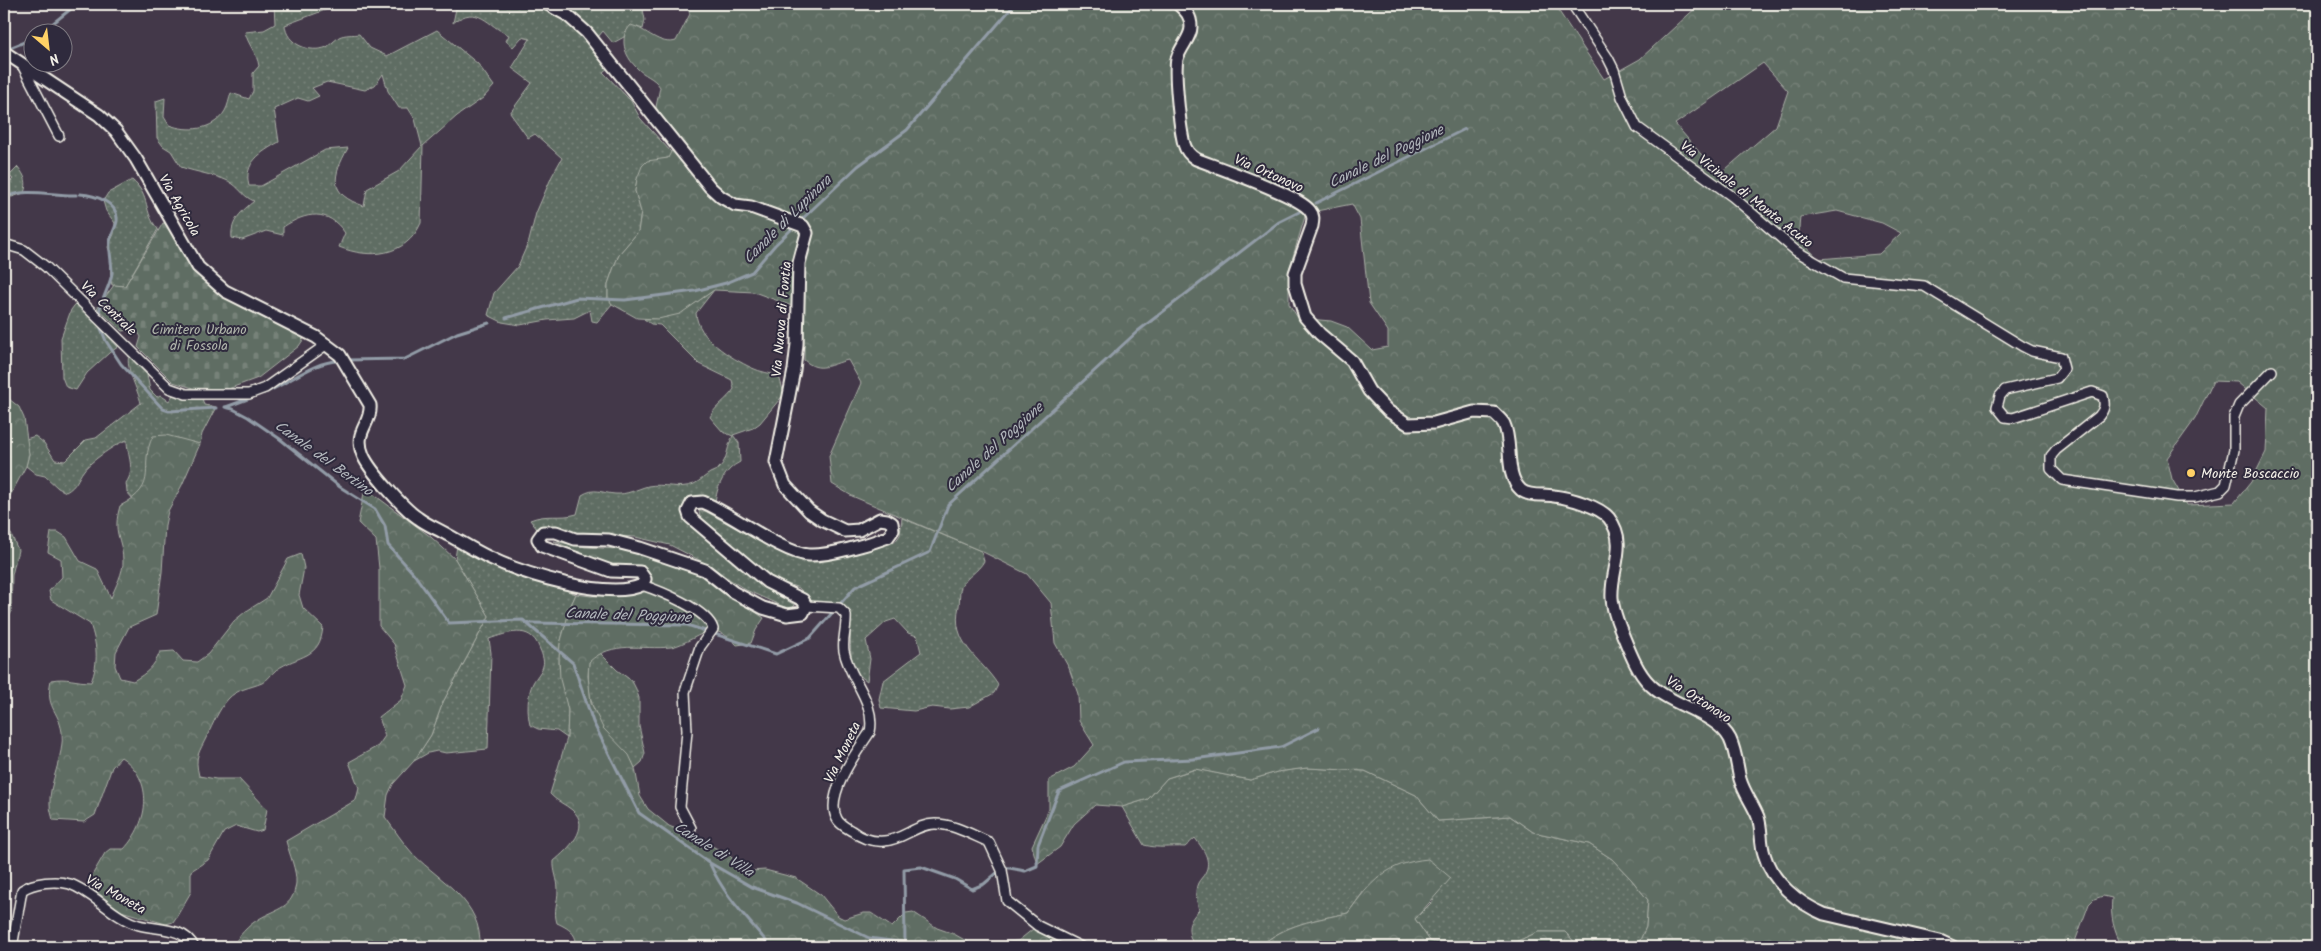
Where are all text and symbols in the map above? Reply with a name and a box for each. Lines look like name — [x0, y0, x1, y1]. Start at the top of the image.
north arrow — [22, 22, 72, 72]
text: N — [44, 47, 63, 70]
water label: Canale del Poggione — [1325, 118, 1449, 195]
street label: Via Vicinale di Monte Acuto — [1675, 136, 1818, 254]
street label: Via Ortonovo — [1230, 149, 1307, 199]
water label: Canale di Lupinara — [738, 169, 838, 270]
street label: Via Agricola — [152, 170, 206, 241]
street label: Via Nuova di Fontia — [766, 260, 798, 378]
street label: Via Centrale — [75, 276, 142, 342]
park label: Cimitero Urbano di Fossola — [151, 319, 247, 357]
water label: Canale del Poggione — [940, 396, 1050, 499]
water label: Canale del Bertino — [269, 415, 379, 504]
place label: Monte Boscaccio — [2201, 463, 2299, 485]
marker: Monte Boscaccio — [2185, 467, 2197, 479]
water label: Canale del Poggione — [565, 602, 692, 630]
street label: Via Ortonovo — [1661, 670, 1735, 729]
street label: Via Moneta — [819, 718, 867, 787]
water label: Canale di Villa — [669, 816, 759, 885]
street label: Via Moneta — [81, 869, 150, 921]

